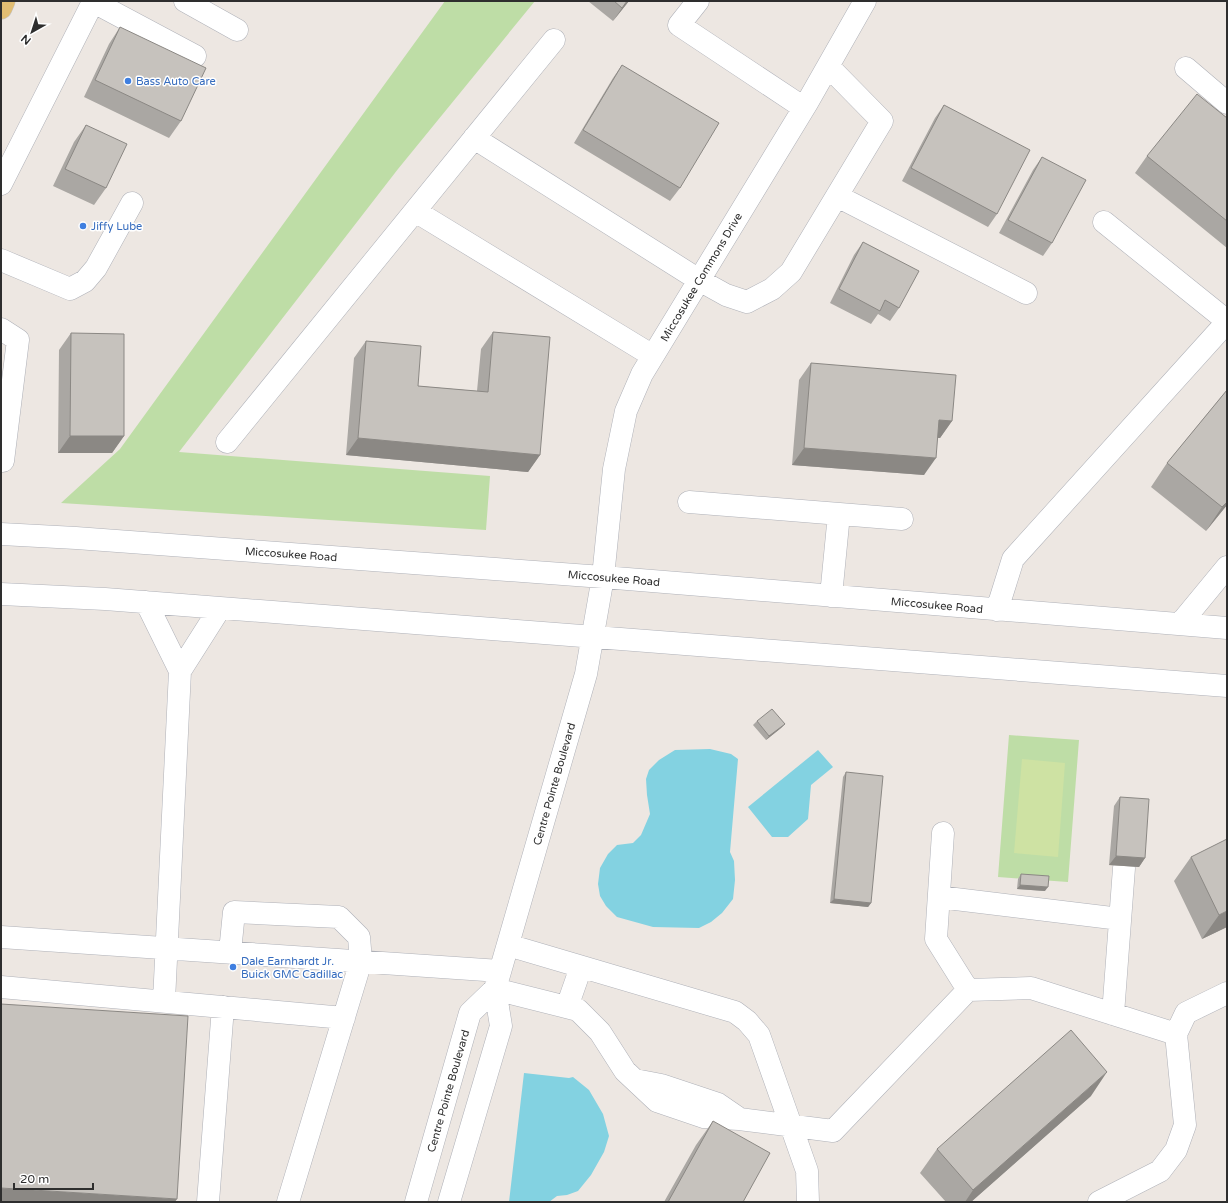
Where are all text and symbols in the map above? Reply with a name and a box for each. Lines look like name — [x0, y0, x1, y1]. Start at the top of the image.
north arrow — [12, 12, 52, 52]
text: N — [18, 32, 34, 47]
place label: Bass Auto Care — [136, 75, 216, 88]
marker: Bass Auto Care — [123, 76, 133, 86]
street label: Miccosukee Commons Drive — [658, 211, 745, 344]
place label: Jiffy Lube — [91, 220, 142, 233]
marker: Jiffy Lube — [78, 221, 88, 231]
street label: Miccosukee Road — [244, 545, 338, 564]
street label: Miccosukee Road — [567, 568, 661, 589]
street label: Miccosukee Road — [890, 595, 984, 616]
street label: Centre Pointe Boulevard — [531, 721, 578, 847]
place label: Dale Earnhardt Jr. Buick GMC Cadillac — [241, 955, 343, 981]
marker: Dale Earnhardt Jr. Buick GMC Cadillac — [228, 962, 238, 972]
street label: Centre Pointe Boulevard — [425, 1028, 472, 1154]
scale bar — [14, 1165, 93, 1191]
text: 20 m — [20, 1172, 49, 1186]

